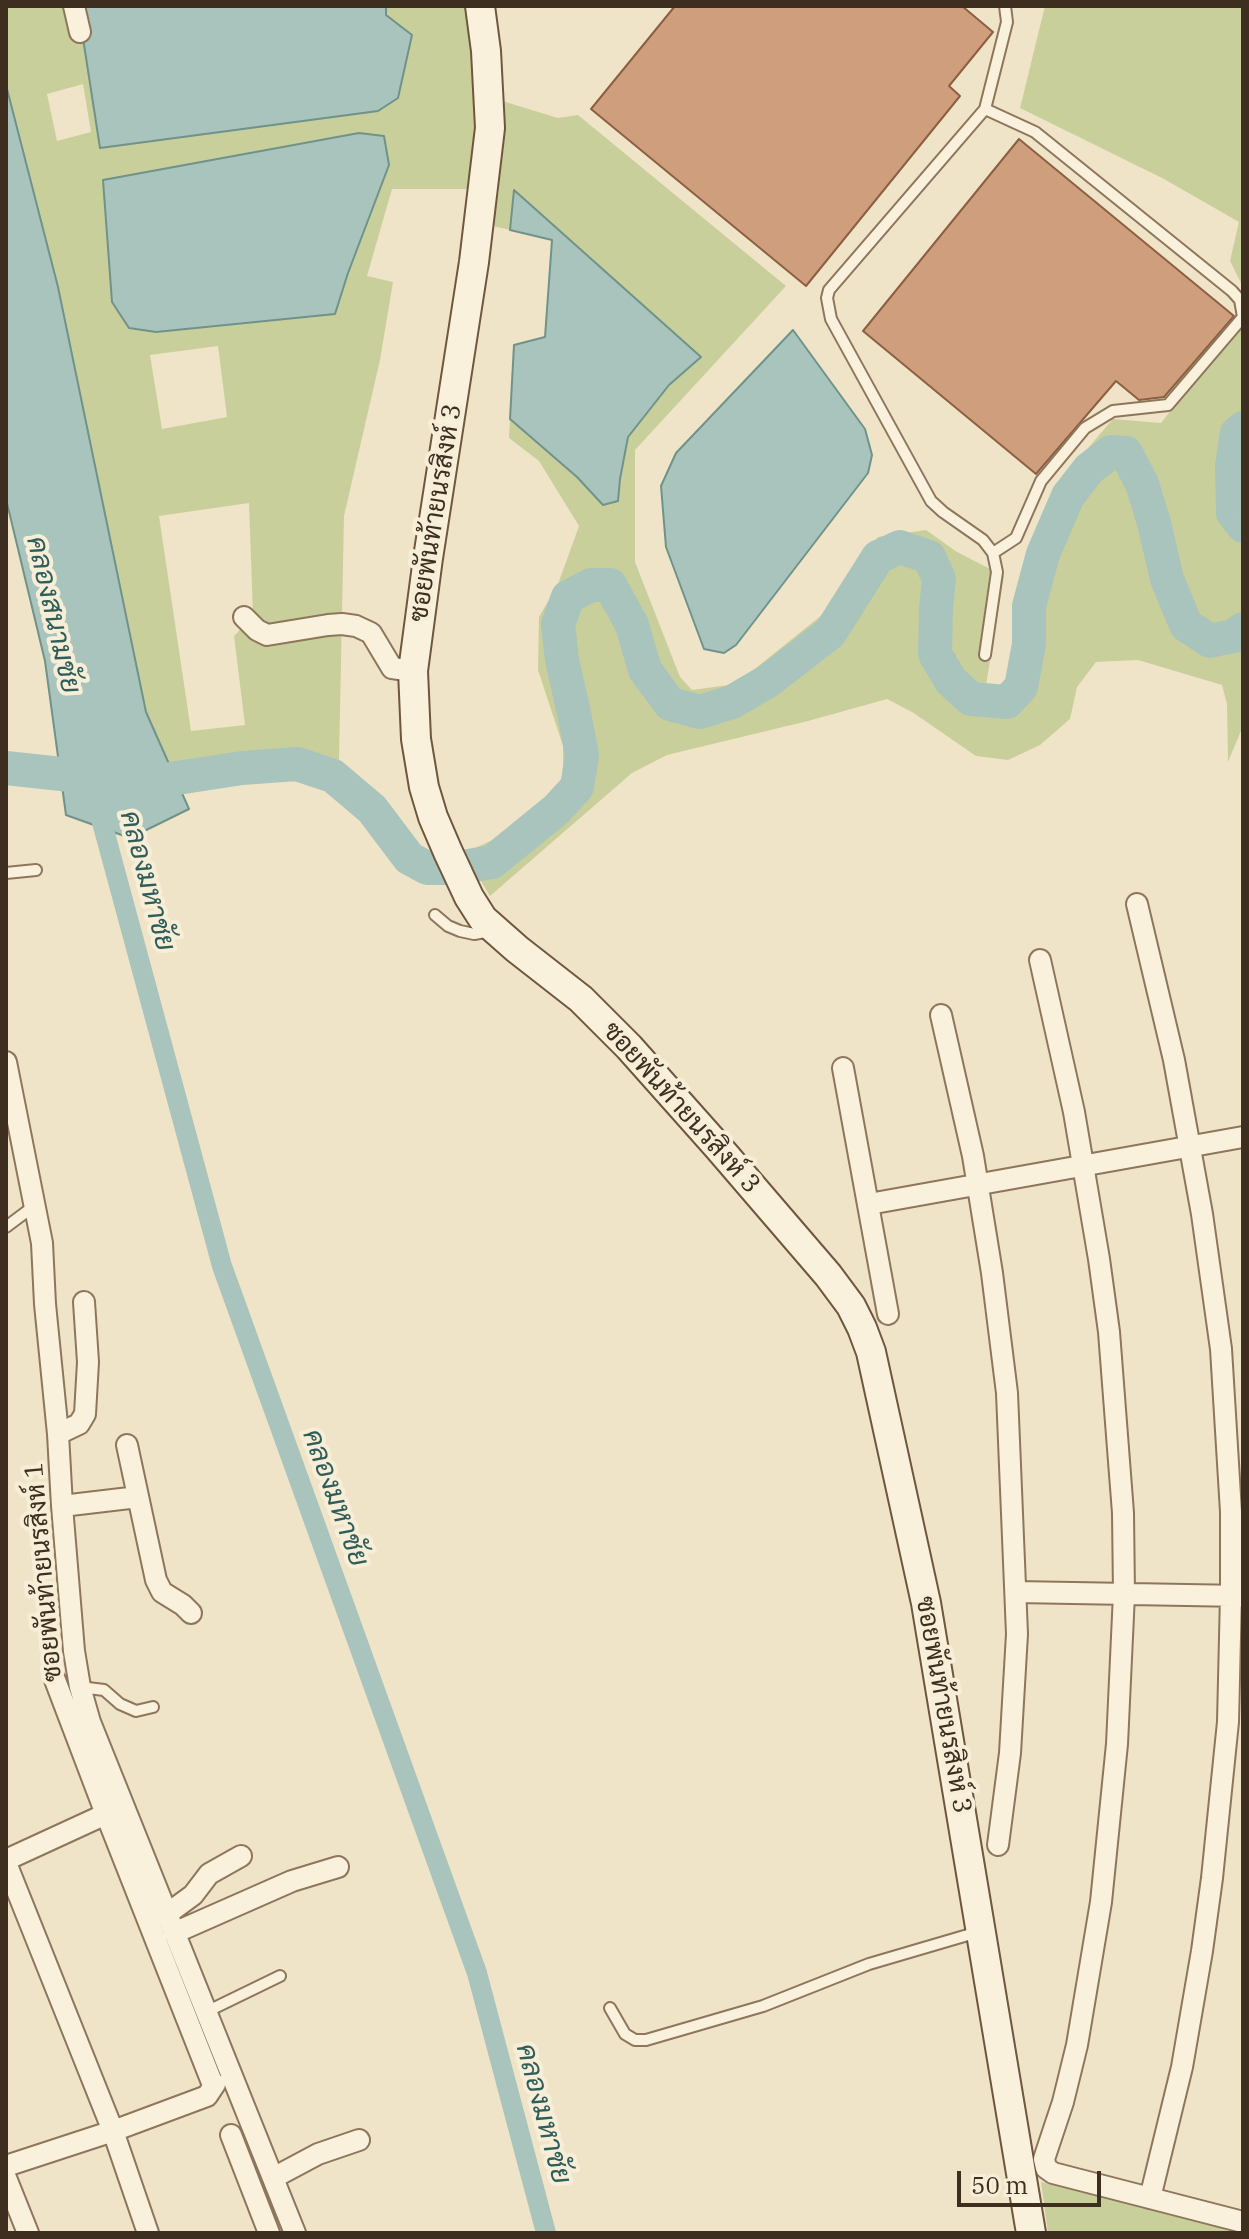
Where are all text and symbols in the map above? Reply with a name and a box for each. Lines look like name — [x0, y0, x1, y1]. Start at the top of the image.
street label: ซอยพันท้ายนรสิงห์ 3 — [403, 402, 469, 624]
water label: คลองสนามชัย — [19, 533, 87, 697]
water label: คลองมหาชัย — [112, 807, 182, 955]
street label: ซอยพันท้ายนรสิงห์ 3 — [596, 1016, 766, 1200]
water label: คลองมหาชัย — [295, 1425, 375, 1571]
street label: ซอยพันท้ายนรสิงห์ 1 — [19, 1461, 69, 1683]
street label: ซอยพันท้ายนรสิงห์ 3 — [909, 1594, 977, 1816]
water label: คลองมหาชัย — [508, 2040, 578, 2188]
scale bar — [961, 2155, 1105, 2205]
text: 50 m — [971, 2169, 1028, 2201]

